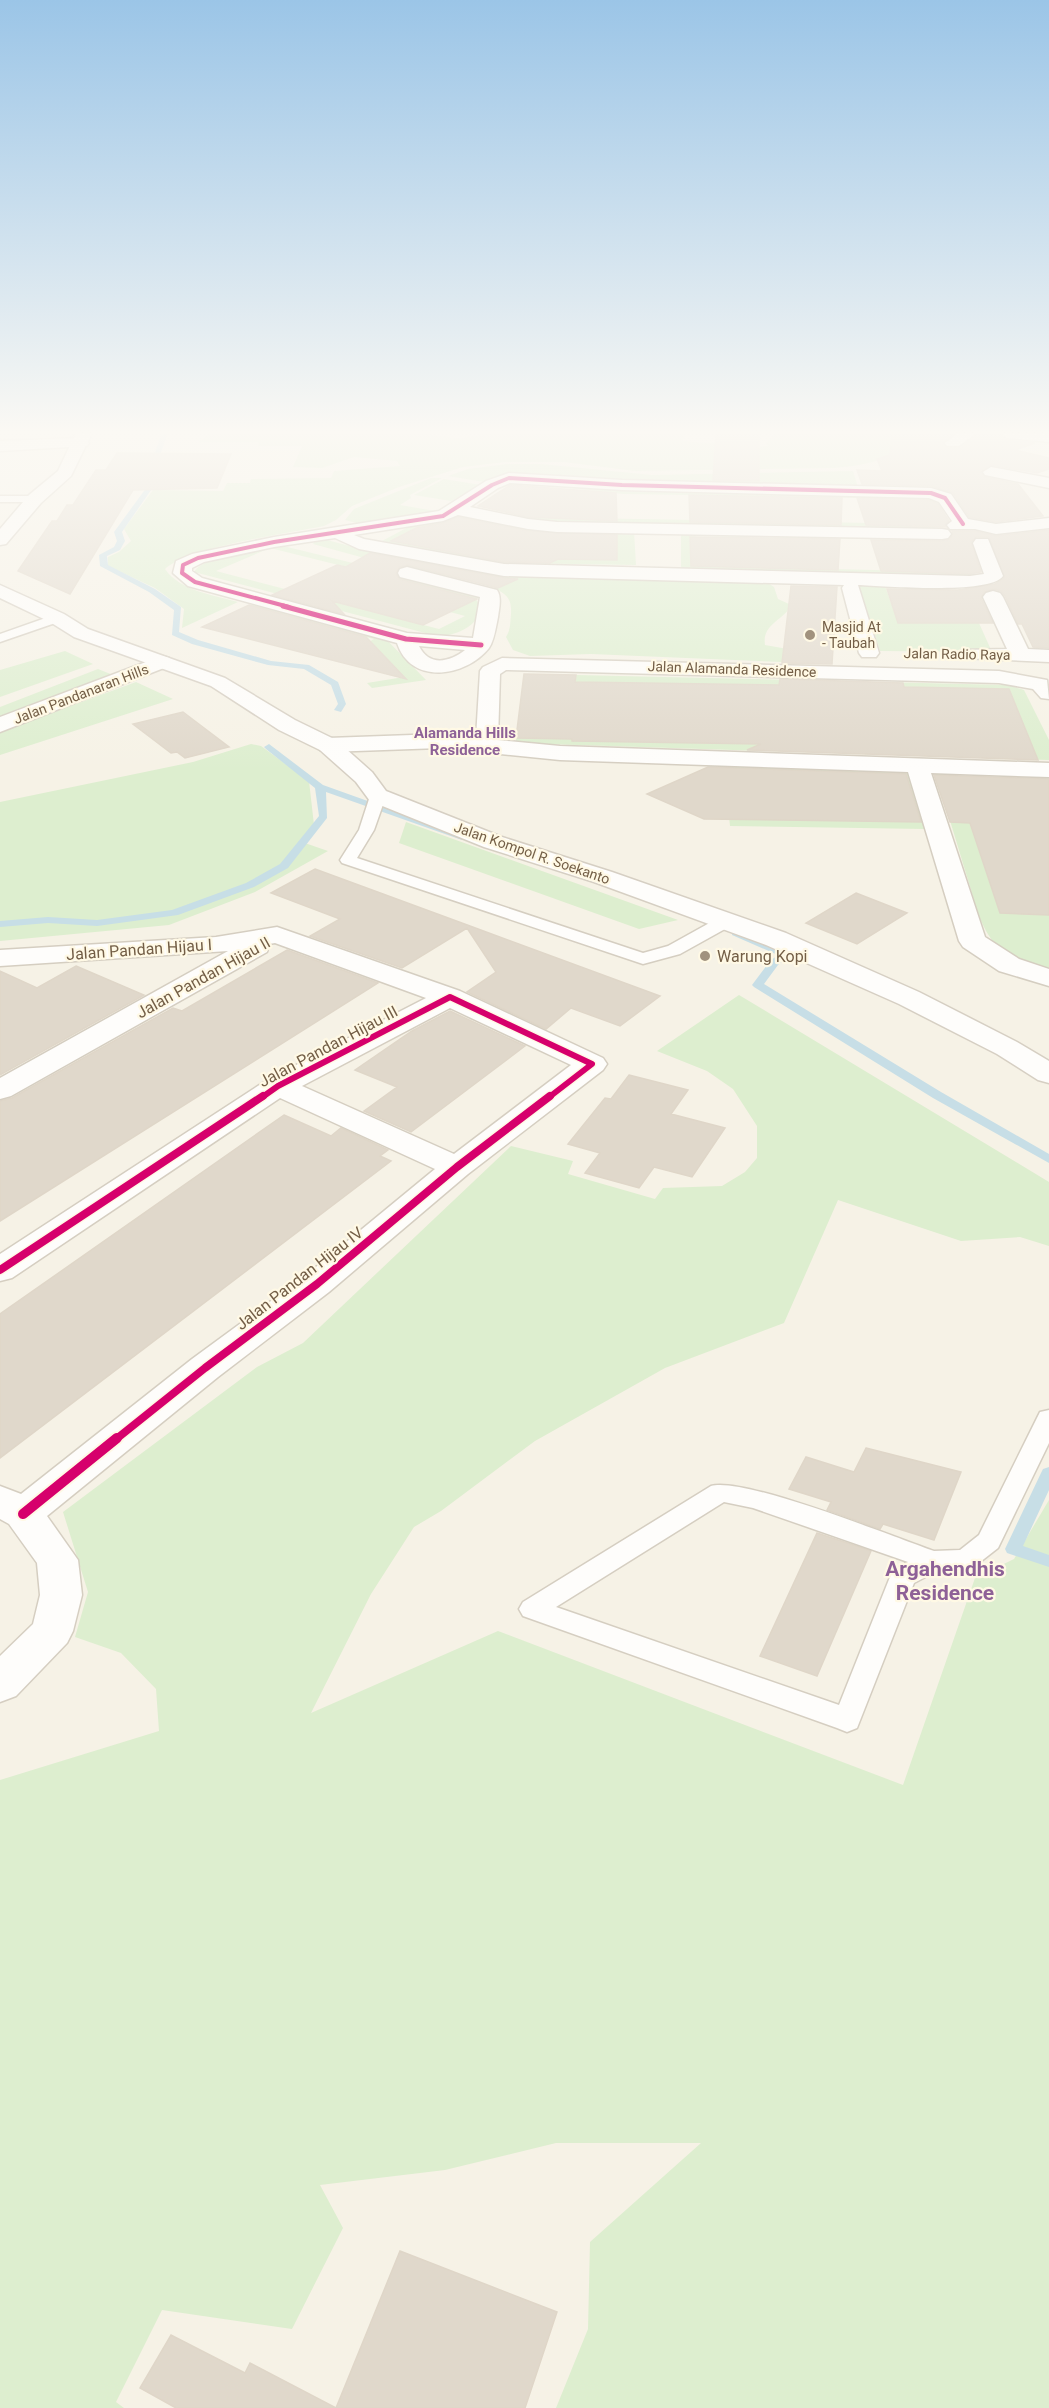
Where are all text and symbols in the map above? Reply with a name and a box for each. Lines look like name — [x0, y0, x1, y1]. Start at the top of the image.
place label: Masjid At - Taubah — [822, 619, 881, 651]
marker: Masjid At - Taubah — [803, 628, 817, 642]
street label: Jalan Radio Raya — [903, 645, 1011, 663]
street label: Jalan Alamanda Residence — [647, 658, 817, 680]
street label: Jalan Pandanaran Hills — [11, 661, 151, 727]
district label: Alamanda Hills Residence — [414, 724, 516, 759]
street label: Jalan Kompol R. Soekanto — [452, 819, 612, 887]
street label: Jalan Pandan Hijau II — [133, 933, 274, 1022]
street label: Jalan Pandan Hijau I — [66, 935, 213, 964]
place label: Warung Kopi — [717, 947, 808, 966]
marker: Warung Kopi — [698, 949, 712, 963]
street label: Jalan Pandan Hijau III — [255, 1002, 401, 1091]
street label: Jalan Pandan Hijau IV — [232, 1223, 367, 1334]
district label: Argahendhis Residence — [885, 1557, 1005, 1605]

